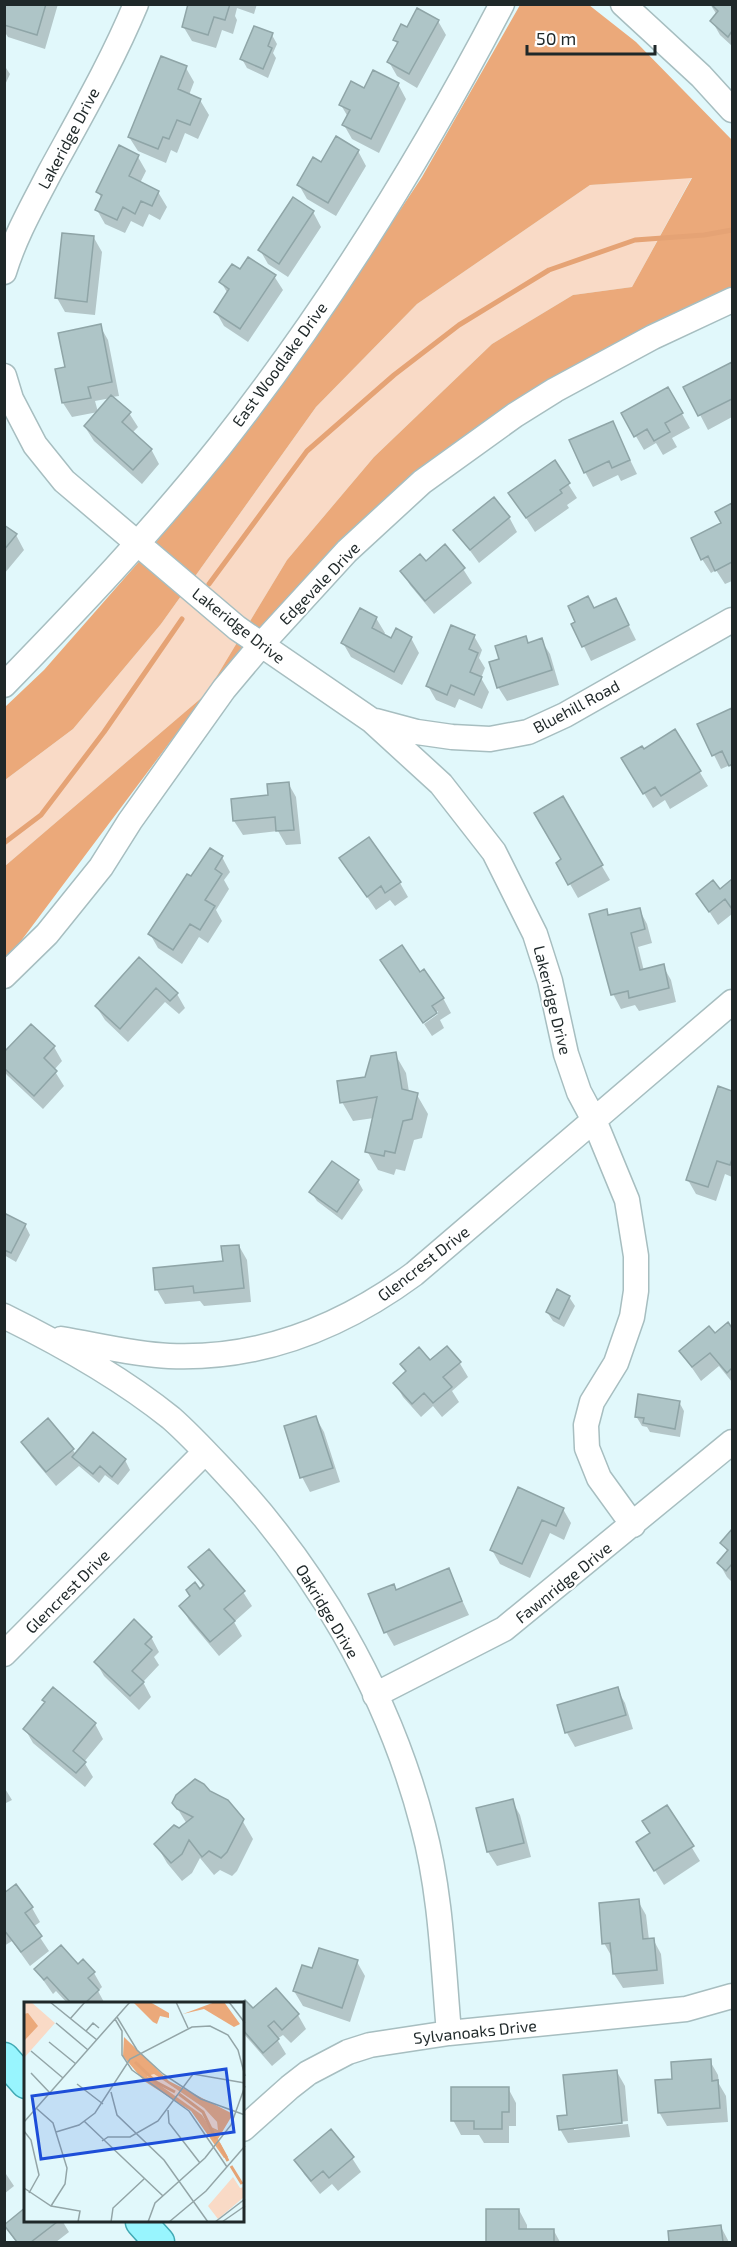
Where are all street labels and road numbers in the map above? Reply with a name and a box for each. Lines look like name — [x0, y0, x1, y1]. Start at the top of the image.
street label: Lakeridge Drive — [33, 84, 103, 192]
street label: East Woodlake Drive — [227, 298, 331, 430]
street label: Edgevale Drive — [275, 538, 363, 628]
street label: Lakeridge Drive — [189, 583, 289, 667]
street label: Bluehill Road — [530, 675, 622, 737]
street label: Lakeridge Drive — [530, 943, 576, 1057]
street label: Glencrest Drive — [373, 1221, 473, 1305]
street label: Fawnridge Drive — [511, 1537, 615, 1627]
street label: Glencrest Drive — [21, 1545, 113, 1637]
street label: Oakridge Drive — [293, 1561, 363, 1661]
street label: Sylvanoaks Drive — [412, 2015, 538, 2047]

